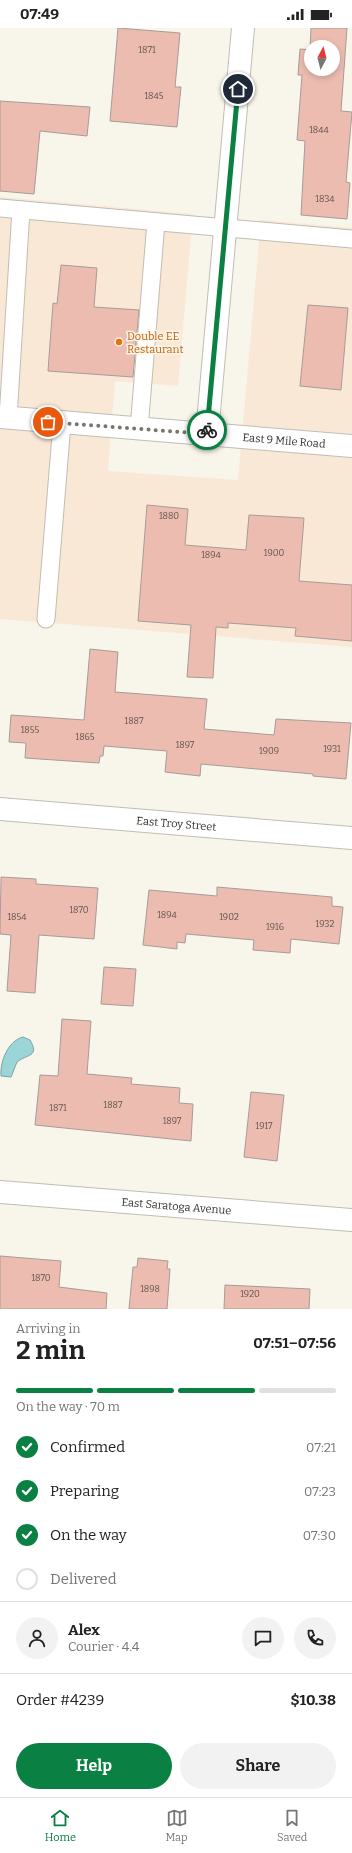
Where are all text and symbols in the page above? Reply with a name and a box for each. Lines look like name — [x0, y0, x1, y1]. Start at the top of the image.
text: 07:49 — [20, 5, 59, 23]
north arrow — [304, 40, 340, 76]
map controls — [304, 40, 340, 76]
house number: 1871 — [138, 45, 156, 55]
pin — [221, 72, 255, 106]
icon: home — [227, 78, 249, 100]
house number: 1845 — [144, 91, 164, 101]
house number: 1844 — [309, 125, 330, 135]
house number: 1834 — [315, 194, 335, 204]
place label: Double EE Restaurant — [127, 330, 183, 356]
marker: Double EE Restaurant — [114, 337, 124, 347]
pin — [31, 405, 65, 439]
courier — [187, 410, 227, 450]
icon: bag — [37, 411, 59, 433]
icon: bike — [196, 419, 218, 441]
street label: East 9 Mile Road — [242, 431, 326, 451]
house number: 1880 — [159, 511, 179, 521]
house number: 1900 — [264, 548, 284, 558]
house number: 1894 — [201, 550, 222, 560]
house number: 1887 — [125, 716, 144, 726]
house number: 1855 — [21, 725, 40, 735]
house number: 1865 — [76, 732, 95, 742]
house number: 1897 — [176, 740, 195, 750]
house number: 1931 — [323, 744, 341, 754]
house number: 1909 — [259, 746, 279, 756]
street label: East Troy Street — [136, 814, 217, 834]
house number: 1870 — [69, 905, 89, 915]
house number: 1894 — [157, 910, 178, 920]
house number: 1854 — [7, 912, 27, 922]
house number: 1902 — [219, 912, 239, 922]
house number: 1932 — [316, 919, 334, 929]
house number: 1916 — [266, 922, 284, 932]
house number: 1887 — [104, 1100, 123, 1110]
house number: 1871 — [49, 1103, 67, 1113]
house number: 1897 — [163, 1116, 182, 1126]
house number: 1917 — [255, 1121, 273, 1131]
street label: East Saratoga Avenue — [121, 1196, 232, 1217]
house number: 1870 — [31, 1273, 51, 1283]
house number: 1898 — [140, 1284, 160, 1294]
house number: 1920 — [240, 1289, 260, 1299]
text: Arriving in — [16, 1321, 81, 1336]
text: 07:51–07:56 — [253, 1334, 336, 1352]
text: 2 min — [16, 1335, 85, 1366]
text: On the way · 70 m — [16, 1399, 120, 1414]
icon: check — [16, 1436, 38, 1458]
text: Confirmed — [50, 1438, 125, 1456]
text: 07:21 — [306, 1440, 336, 1455]
icon: check — [16, 1480, 38, 1502]
text: Preparing — [50, 1482, 119, 1500]
text: 07:23 — [304, 1484, 336, 1499]
icon: check — [16, 1524, 38, 1546]
text: On the way — [50, 1526, 127, 1544]
text: 07:30 — [303, 1528, 336, 1543]
text: Delivered — [50, 1570, 117, 1588]
button: person — [16, 1617, 58, 1659]
button: chat — [242, 1617, 284, 1659]
button: phone — [294, 1617, 336, 1659]
text: Alex — [68, 1621, 100, 1639]
text: Courier · 4.4 — [68, 1639, 139, 1654]
text: Order #4239 — [16, 1691, 104, 1709]
text: $10.38 — [290, 1691, 336, 1709]
button: Help — [16, 1743, 172, 1789]
button: Share — [180, 1743, 336, 1789]
tab: Home — [45, 1807, 76, 1844]
tab: Map — [165, 1807, 188, 1844]
tab: Saved — [277, 1807, 307, 1844]

